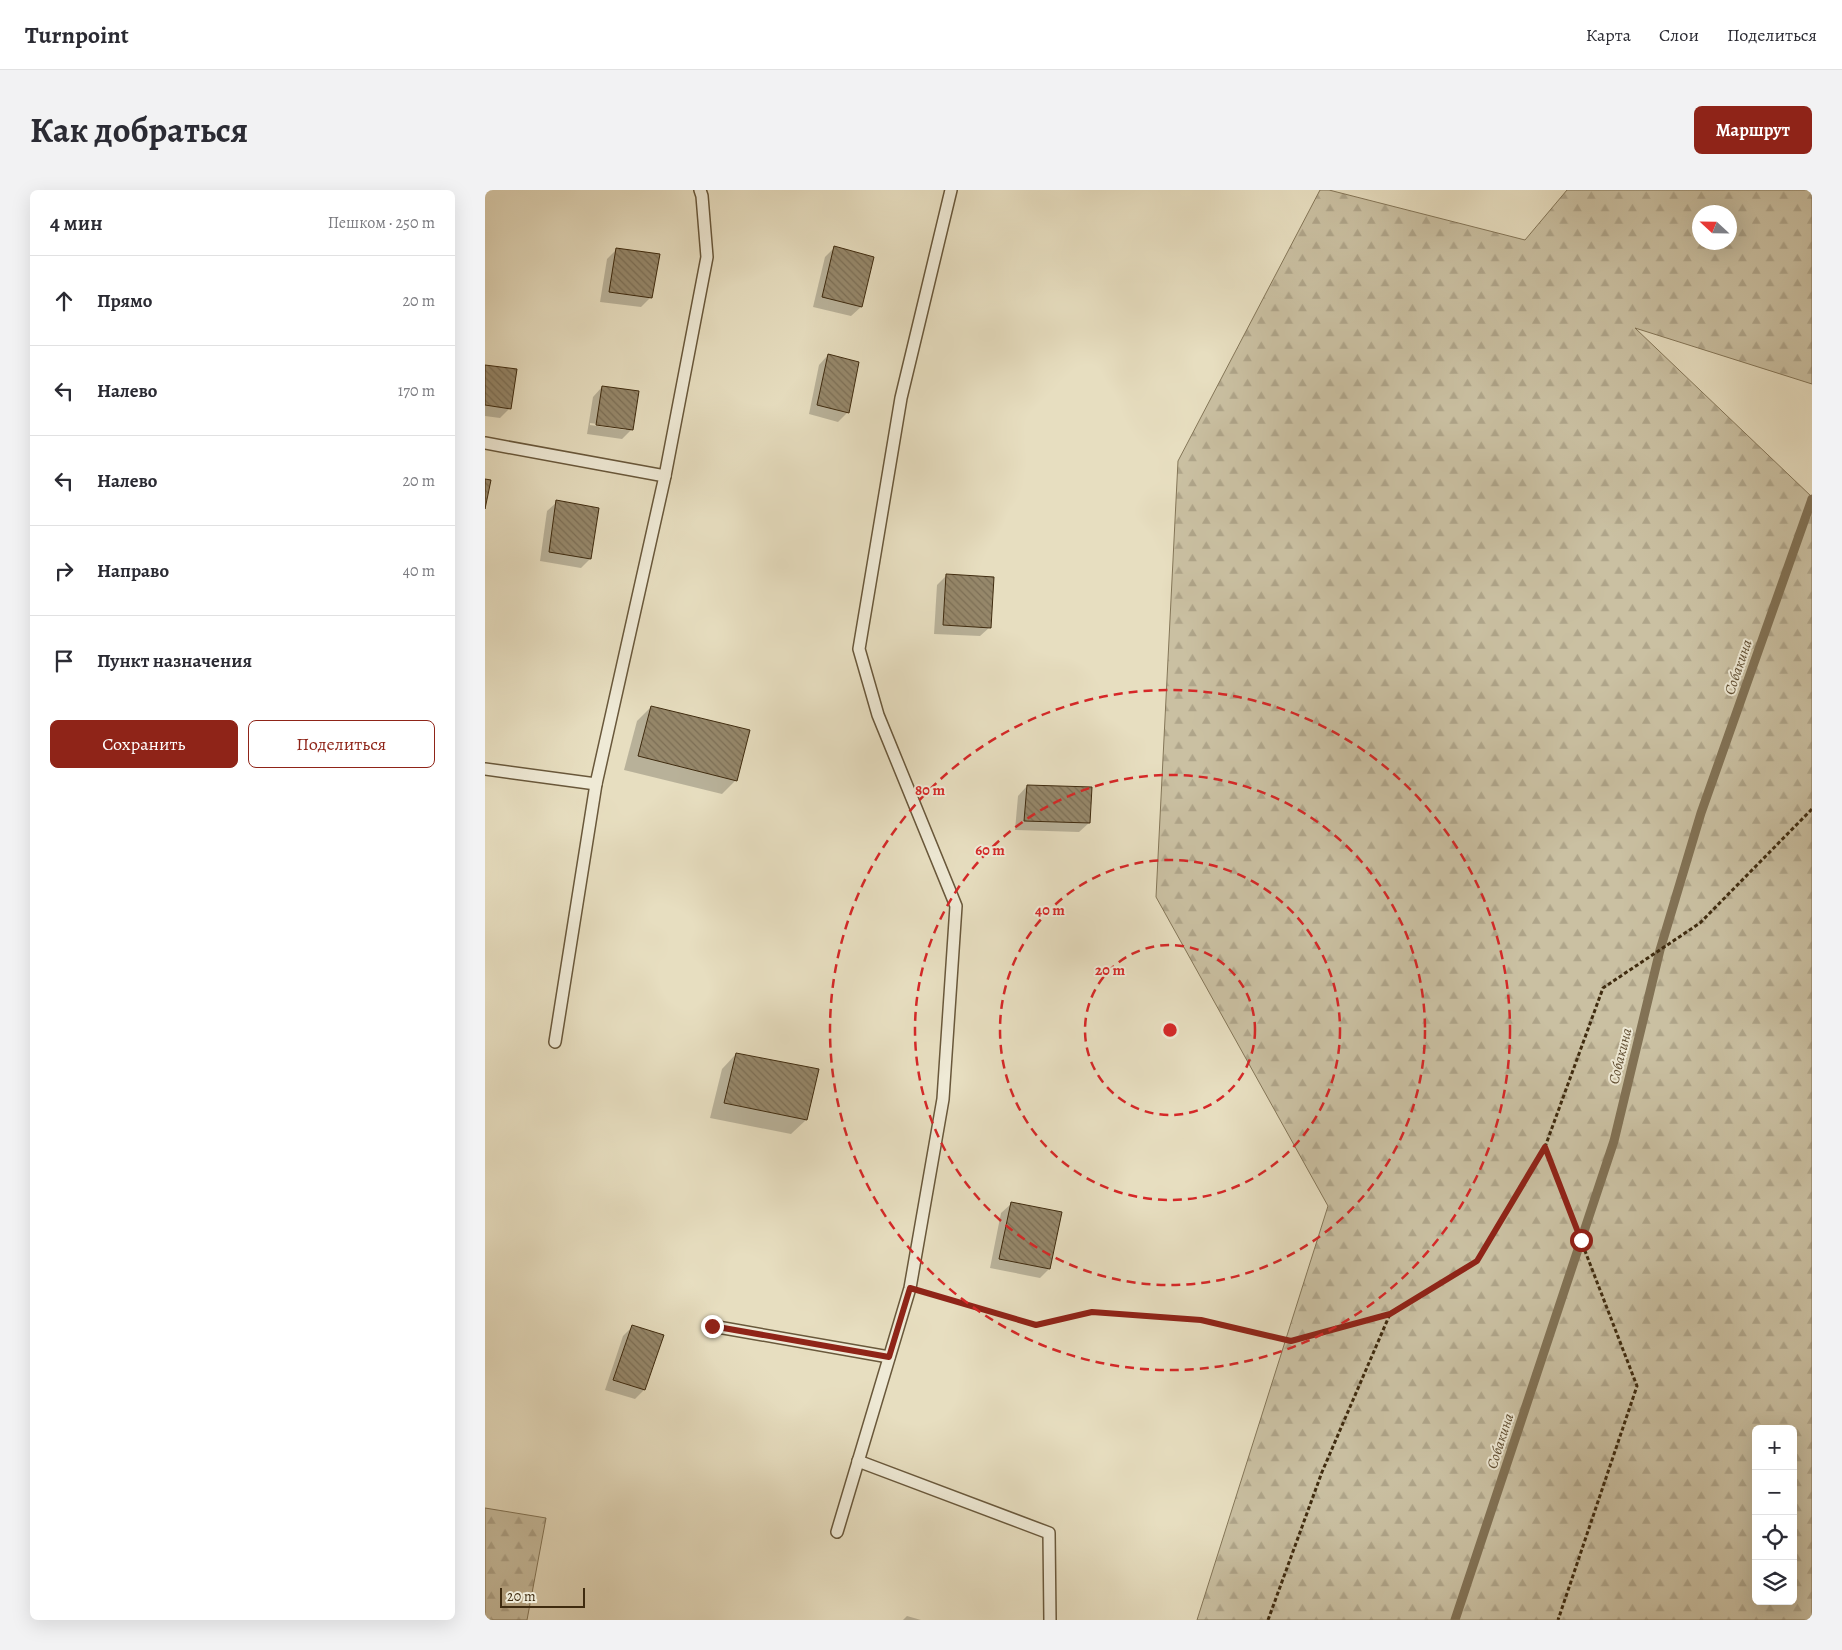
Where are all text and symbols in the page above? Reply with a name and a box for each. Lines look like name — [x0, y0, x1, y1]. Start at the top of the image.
text: Turnpoint — [25, 19, 129, 51]
text: Карта — [1586, 23, 1631, 47]
text: Слои — [1659, 23, 1699, 47]
text: Поделиться — [1727, 23, 1817, 47]
text: Как добраться — [30, 106, 248, 154]
button: Маршрут — [1694, 106, 1812, 154]
north arrow — [1692, 205, 1737, 250]
text: 4 мин — [50, 209, 103, 237]
text: Пешком · 250 m — [328, 212, 435, 234]
icon: ahead — [50, 287, 78, 315]
text: Прямо — [97, 288, 152, 314]
text: 20 m — [402, 290, 435, 312]
icon: left — [50, 377, 78, 405]
text: Налево — [97, 378, 157, 404]
text: 170 m — [398, 380, 435, 402]
icon: left — [50, 467, 78, 495]
text: Налево — [97, 468, 157, 494]
text: 20 m — [402, 470, 435, 492]
icon: right — [50, 557, 78, 585]
text: Направо — [97, 558, 169, 584]
text: 40 m — [403, 560, 435, 582]
water label: Собакина — [1719, 637, 1757, 697]
icon: arrive — [50, 647, 78, 675]
text: Пункт назначения — [97, 648, 252, 674]
button: Сохранить — [50, 720, 238, 768]
button: Поделиться — [248, 720, 435, 768]
text: 80 m — [915, 780, 945, 800]
text: 60 m — [975, 840, 1005, 860]
text: 40 m — [1035, 900, 1065, 920]
text: 20 m — [1095, 960, 1125, 980]
centre of rings — [1161, 1021, 1179, 1039]
water label: Собакина — [1603, 1026, 1637, 1086]
route start — [1570, 1229, 1593, 1252]
route end — [701, 1315, 724, 1338]
water label: Собакина — [1482, 1411, 1518, 1471]
map controls — [1752, 1425, 1797, 1605]
button: + — [1752, 1425, 1797, 1470]
button: − — [1752, 1470, 1797, 1515]
button: locate — [1752, 1515, 1797, 1560]
button: layers — [1752, 1560, 1797, 1605]
scale bar — [500, 1585, 585, 1608]
text: 20 m — [507, 1587, 536, 1606]

